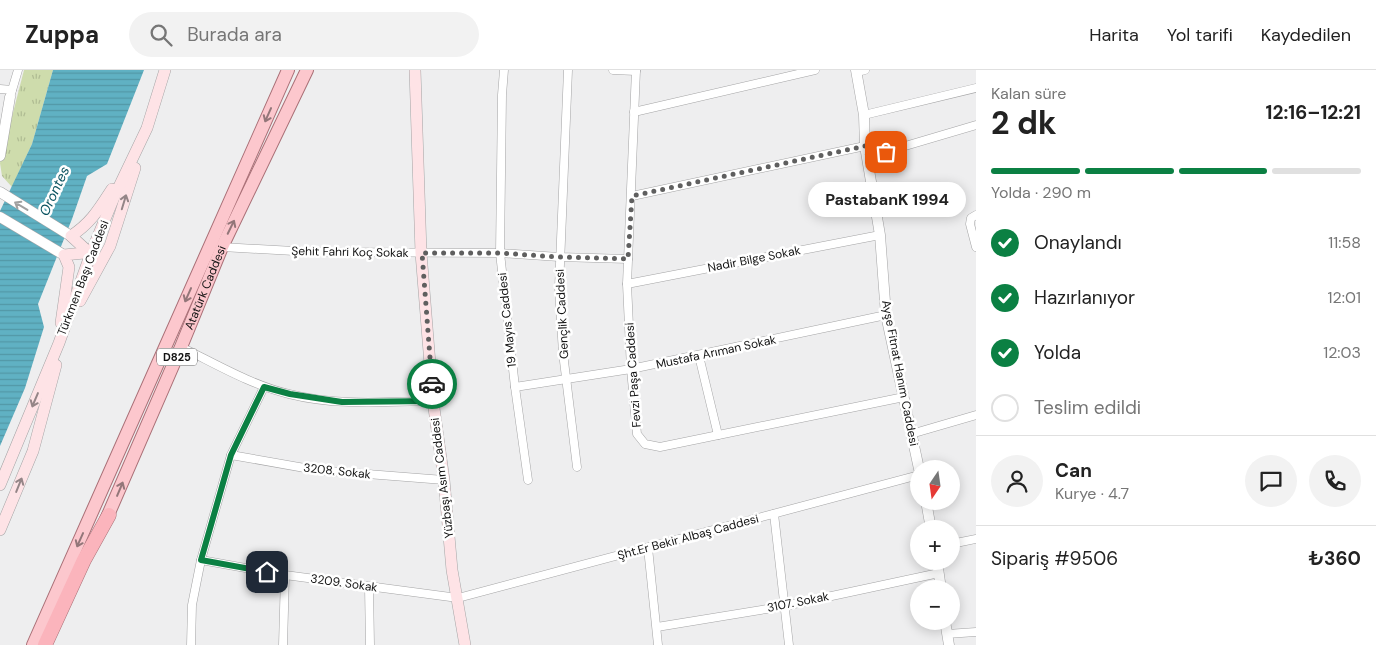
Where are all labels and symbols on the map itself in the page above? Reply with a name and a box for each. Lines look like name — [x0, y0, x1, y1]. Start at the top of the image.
one-way arrow — [263, 107, 273, 122]
pin — [865, 131, 907, 173]
water label: Orontes — [35, 163, 73, 219]
callout: PastabanK 1994 — [807, 182, 965, 217]
one-way arrow — [120, 195, 130, 211]
one-way arrow — [15, 200, 29, 210]
street label: Türkmen Başı Caddesi — [54, 218, 112, 338]
one-way arrow — [227, 220, 236, 235]
street label: Nadir Bilge Sokak — [706, 242, 802, 276]
street label: Atatürk Caddesi — [181, 243, 230, 332]
street label: Şehit Fahri Koç Sokak — [291, 243, 409, 261]
street label: Gençlik Caddesi — [552, 269, 572, 359]
street label: 19 Mayıs Caddesi — [494, 272, 520, 368]
one-way arrow — [183, 287, 193, 302]
street label: Ayşe Fitnat Hanım Caddesi — [878, 299, 922, 447]
street label: Fevzi Paşa Caddesi — [621, 322, 645, 428]
street label: Mustafa Arıman Sokak — [654, 331, 778, 373]
road number: D825 — [157, 348, 197, 366]
courier — [407, 359, 457, 409]
one-way arrow — [30, 392, 39, 407]
street label: Yüzbaşı Asım Caddesi — [427, 417, 457, 539]
street label: 3208. Sokak — [303, 460, 371, 482]
north arrow — [910, 460, 960, 510]
one-way arrow — [14, 478, 24, 493]
one-way arrow — [115, 482, 125, 497]
street label: Şht.Er Bekir Albaş Caddesi — [616, 510, 760, 564]
one-way arrow — [75, 532, 85, 547]
pin — [246, 551, 288, 593]
street label: 3209. Sokak — [309, 570, 379, 596]
street label: 3107. Sokak — [766, 588, 830, 616]

